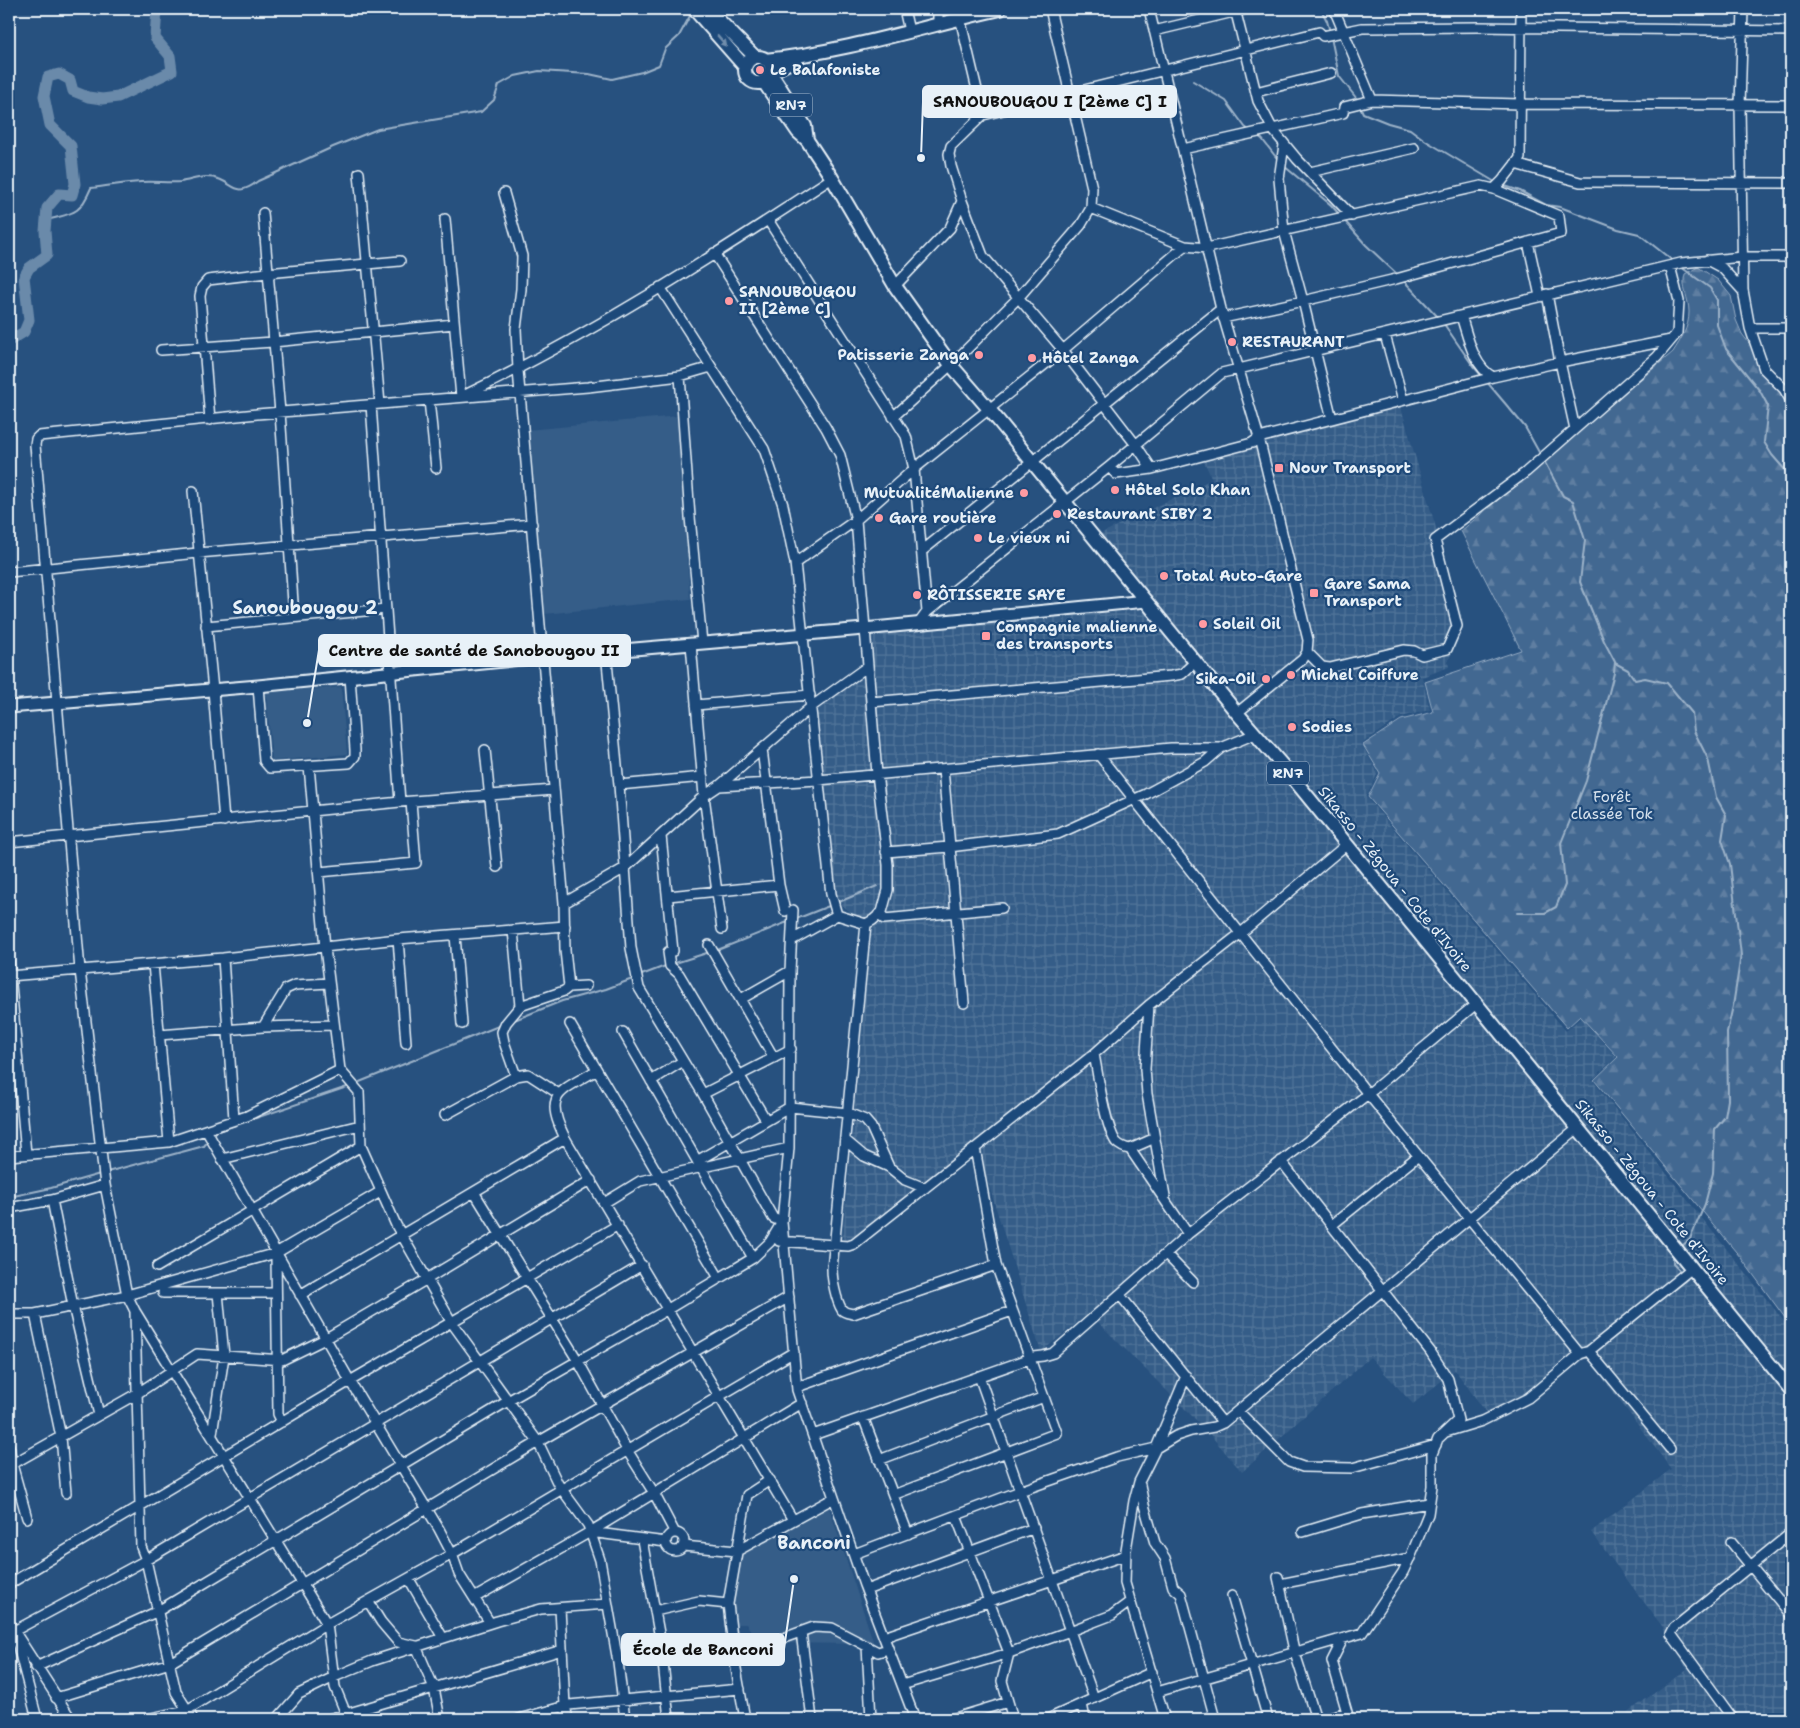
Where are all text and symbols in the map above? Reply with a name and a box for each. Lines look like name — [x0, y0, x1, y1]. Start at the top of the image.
one-way arrow — [716, 34, 728, 46]
place label: Le Balafoniste — [770, 60, 880, 80]
marker: Le Balafoniste — [754, 64, 766, 76]
callout: SANOUBOUGOU I [2ème C] I — [923, 86, 1176, 117]
text: SANOUBOUGOU I [2ème C] I — [933, 91, 1167, 112]
road number: RN7 — [770, 94, 812, 116]
place label: SANOUBOUGOU II [2ème C] — [739, 282, 856, 319]
marker: SANOUBOUGOU II [2ème C] — [723, 295, 735, 307]
place label: RESTAURANT — [1242, 332, 1345, 352]
marker: RESTAURANT — [1226, 336, 1238, 348]
place label: Patisserie Zanga — [837, 345, 970, 365]
place label: Hôtel Zanga — [1042, 348, 1139, 368]
marker: Patisserie Zanga — [973, 349, 985, 361]
marker: Hôtel Zanga — [1026, 352, 1038, 364]
place label: Nour Transport — [1289, 458, 1411, 478]
marker: Nour Transport — [1273, 462, 1285, 474]
place label: Hôtel Solo Khan — [1125, 480, 1250, 500]
place label: MutualitéMalienne — [864, 483, 1014, 503]
marker: Hôtel Solo Khan — [1109, 484, 1121, 496]
marker: MutualitéMalienne — [1018, 487, 1030, 499]
place label: Restaurant SIBY 2 — [1067, 504, 1213, 524]
place label: Gare routière — [889, 508, 996, 528]
marker: Restaurant SIBY 2 — [1051, 508, 1063, 520]
marker: Gare routière — [873, 512, 885, 524]
place label: Le vieux ni — [988, 528, 1070, 548]
marker: Le vieux ni — [972, 532, 984, 544]
place label: Total Auto-Gare — [1174, 566, 1302, 586]
marker: Total Auto-Gare — [1158, 570, 1170, 582]
place label: Gare Sama Transport — [1324, 574, 1411, 611]
place label: RÔTISSERIE SAYE — [927, 584, 1066, 605]
marker: Gare Sama Transport — [1308, 587, 1320, 599]
marker: RÔTISSERIE SAYE — [911, 589, 923, 601]
district label: Sanoubougou 2 — [232, 596, 378, 620]
place label: Soleil Oil — [1213, 614, 1281, 634]
place label: Compagnie malienne des transports — [996, 617, 1157, 654]
marker: Soleil Oil — [1197, 618, 1209, 630]
marker: Compagnie malienne des transports — [980, 630, 992, 642]
callout: Centre de santé de Sanobougou II — [319, 635, 630, 666]
text: Centre de santé de Sanobougou II — [328, 640, 620, 661]
place label: Michel Coiffure — [1301, 665, 1419, 685]
place label: Sika-Oil — [1196, 669, 1256, 689]
marker: Michel Coiffure — [1285, 669, 1297, 681]
marker: Sika-Oil — [1260, 673, 1272, 685]
place label: Sodies — [1302, 717, 1352, 737]
marker: Sodies — [1286, 721, 1298, 733]
road number: RN7 — [1267, 761, 1309, 784]
street label: Sikasso - Zégoua - Cote d'Ivoire — [1314, 782, 1476, 976]
park label: Forêt classée Tok — [1571, 787, 1653, 824]
street label: Sikasso - Zégoua - Cote d'Ivoire — [1571, 1095, 1733, 1289]
district label: Banconi — [777, 1531, 851, 1555]
callout: École de Banconi — [622, 1634, 784, 1665]
text: École de Banconi — [632, 1639, 774, 1660]

